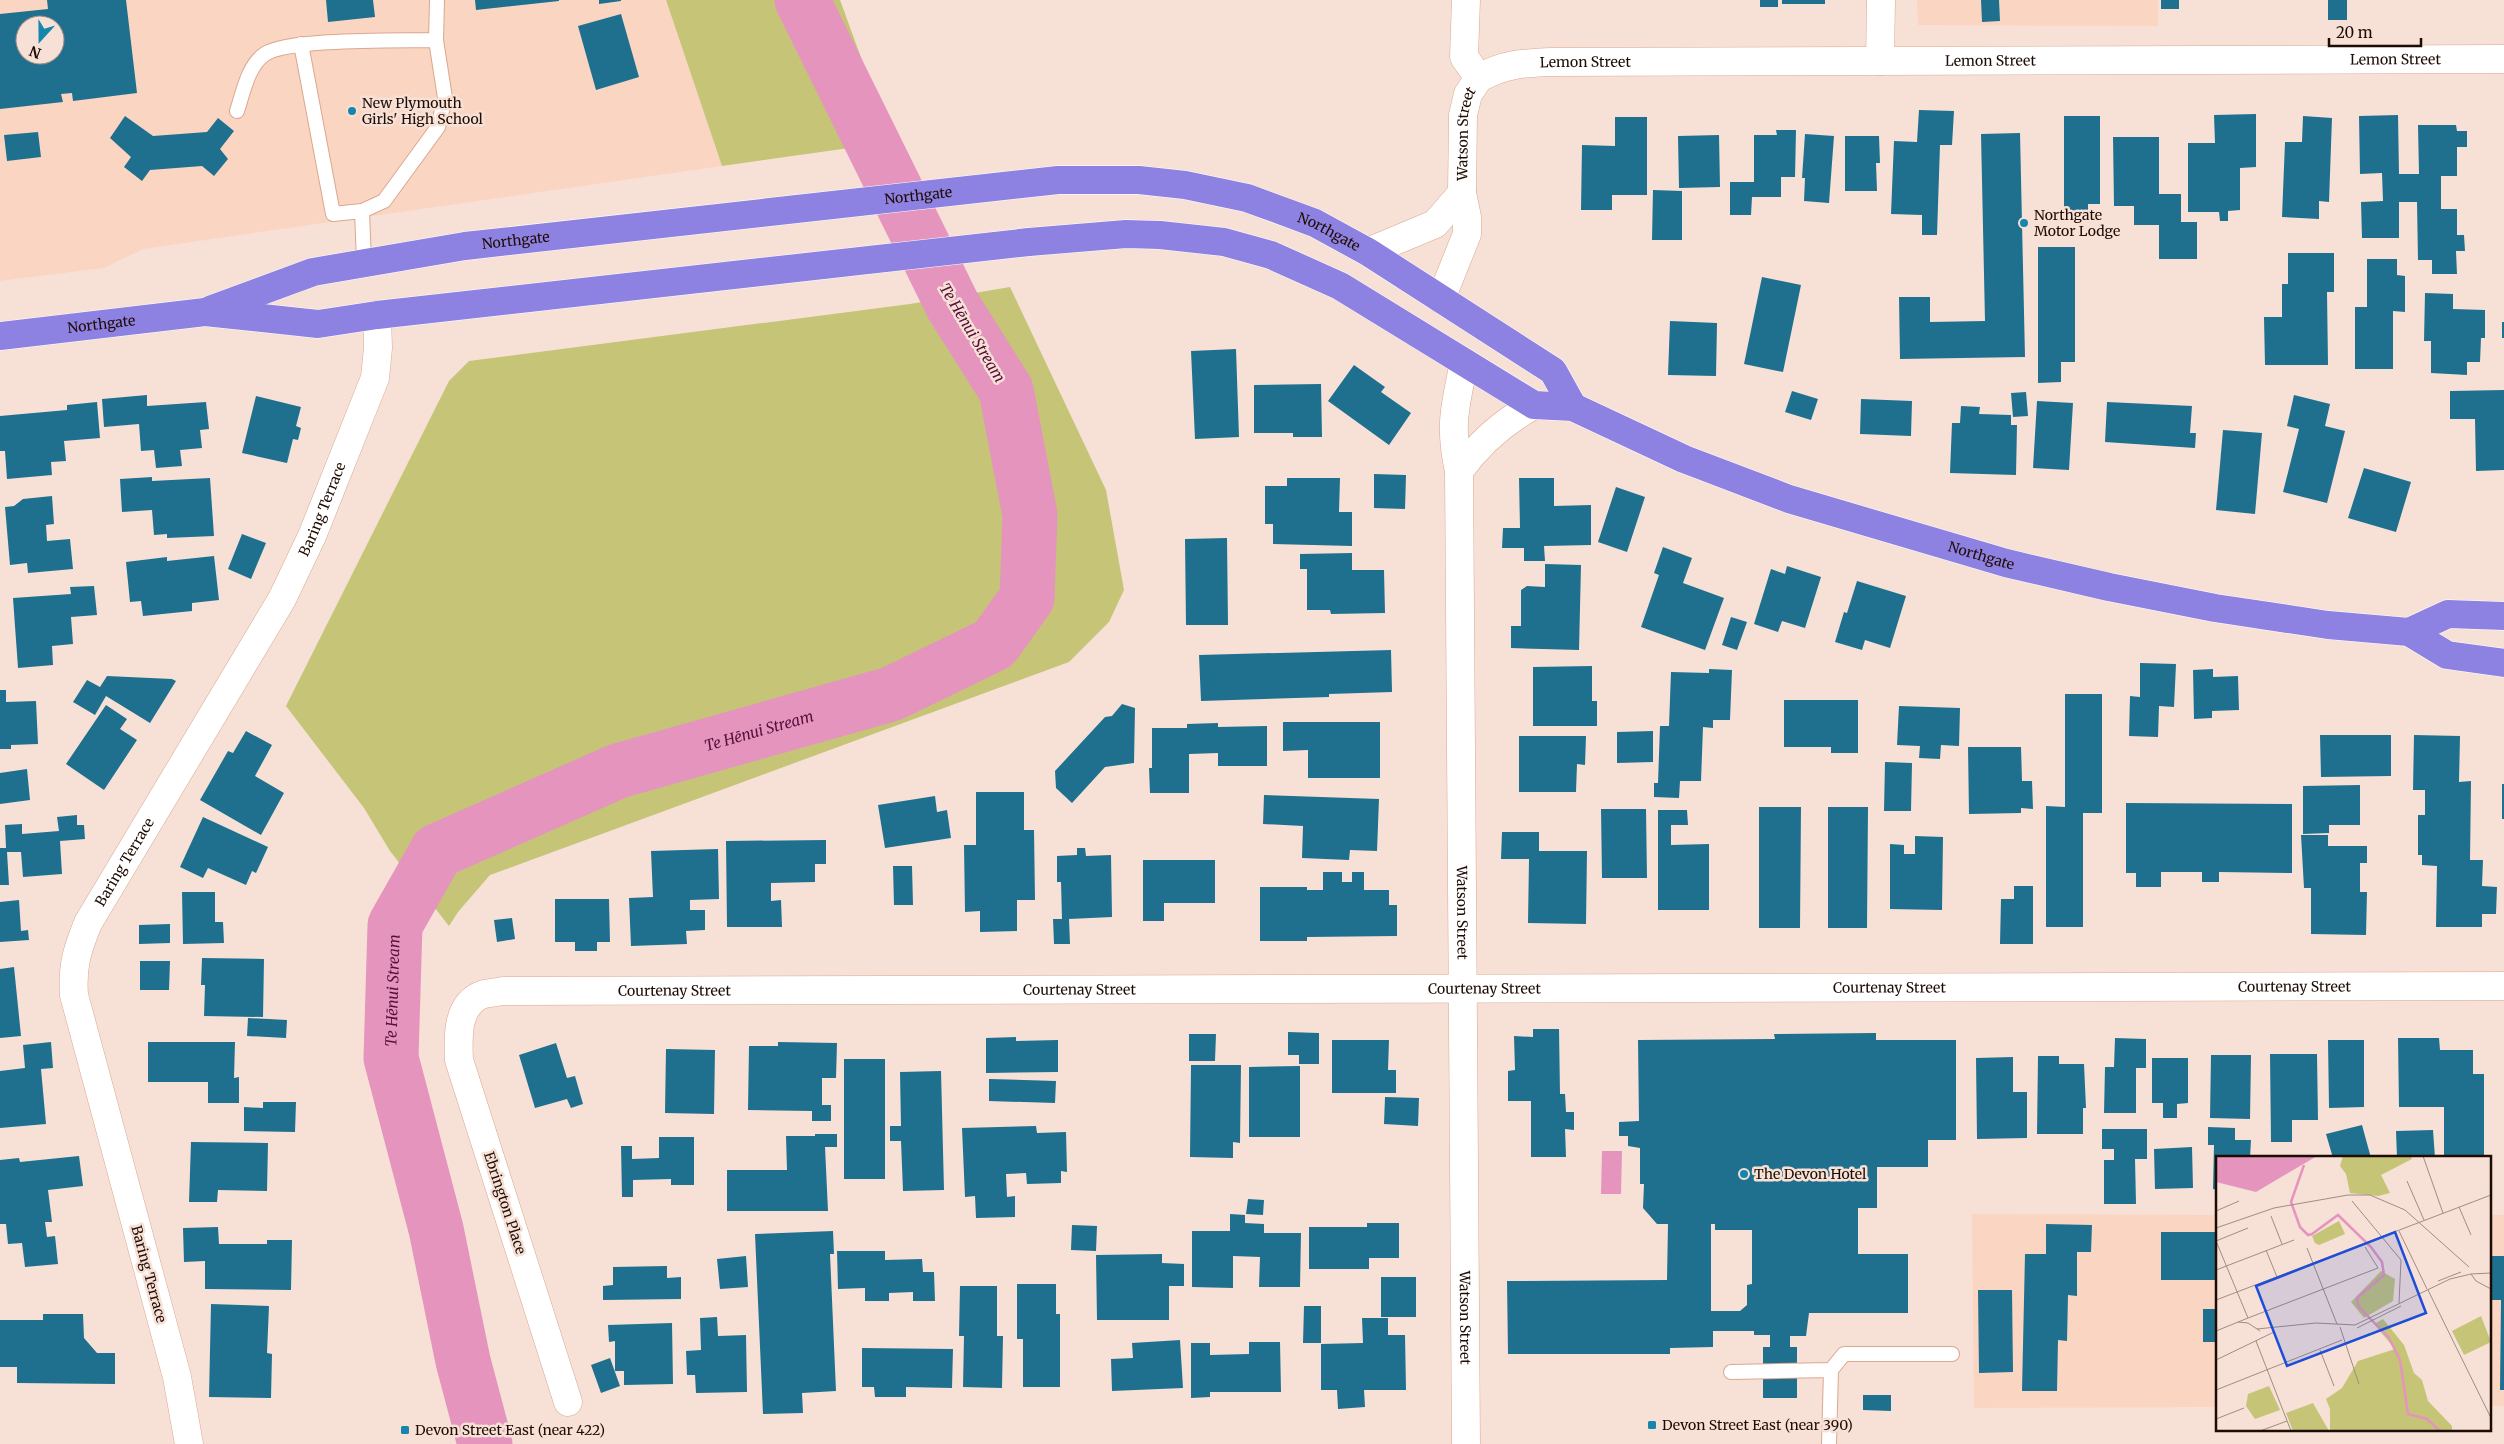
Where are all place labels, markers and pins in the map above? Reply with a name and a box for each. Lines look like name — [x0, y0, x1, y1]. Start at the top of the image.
place label: New Plymouth Girls' High School — [362, 94, 484, 128]
marker: New Plymouth Girls' High School — [346, 105, 358, 117]
place label: Northgate Motor Lodge — [2034, 206, 2120, 240]
marker: Northgate Motor Lodge — [2018, 217, 2030, 229]
place label: The Devon Hotel — [1754, 1165, 1867, 1183]
marker: The Devon Hotel — [1738, 1168, 1750, 1180]
place label: Devon Street East (near 390) — [1662, 1416, 1853, 1434]
marker: Devon Street East (near 390) — [1646, 1419, 1658, 1431]
place label: Devon Street East (near 422) — [415, 1421, 605, 1439]
marker: Devon Street East (near 422) — [399, 1424, 411, 1436]

